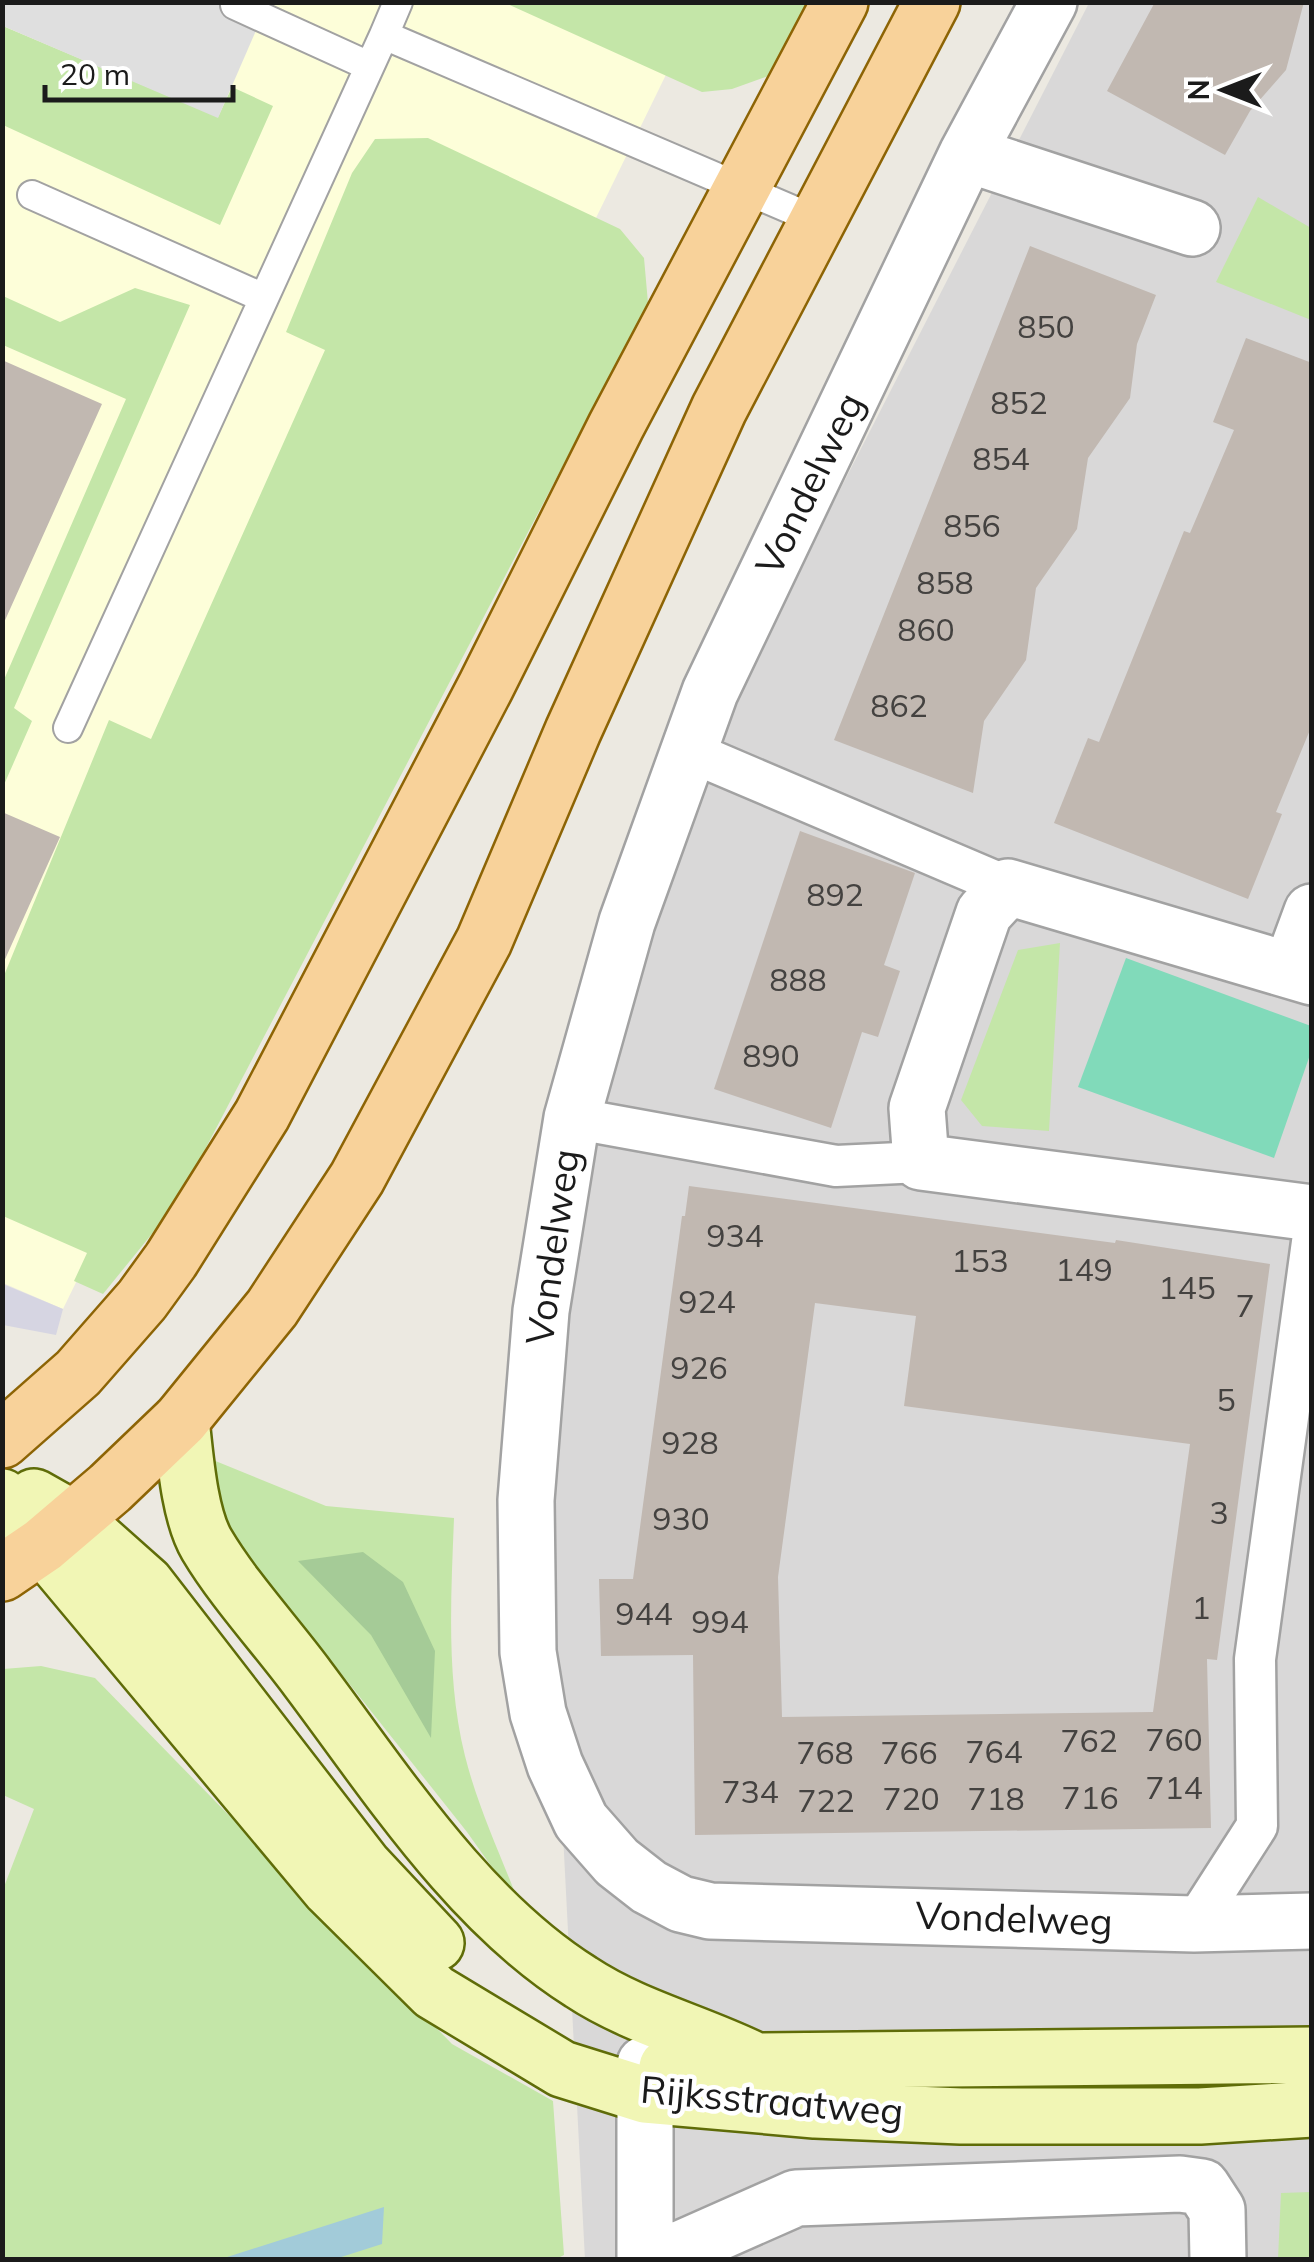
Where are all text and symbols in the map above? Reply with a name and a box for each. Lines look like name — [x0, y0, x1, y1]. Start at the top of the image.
scale bar — [45, 40, 232, 102]
north arrow — [1174, 40, 1274, 140]
text: 20 m — [60, 55, 130, 93]
text: N — [1181, 79, 1216, 101]
house number: 850 — [1017, 306, 1075, 346]
house number: 852 — [990, 382, 1048, 422]
street label: Vondelweg — [744, 384, 874, 583]
house number: 854 — [972, 438, 1030, 478]
house number: 856 — [943, 505, 1001, 545]
house number: 858 — [916, 562, 974, 602]
house number: 860 — [897, 609, 955, 649]
house number: 862 — [870, 685, 928, 725]
house number: 892 — [806, 874, 864, 914]
house number: 888 — [769, 959, 827, 999]
house number: 890 — [742, 1035, 800, 1075]
street label: Vondelweg — [515, 1146, 589, 1348]
house number: 934 — [706, 1215, 764, 1255]
house number: 153 — [951, 1240, 1009, 1280]
house number: 149 — [1055, 1249, 1113, 1289]
house number: 145 — [1158, 1267, 1216, 1307]
house number: 924 — [678, 1281, 736, 1321]
house number: 7 — [1235, 1285, 1255, 1325]
house number: 926 — [670, 1347, 728, 1387]
house number: 5 — [1216, 1379, 1236, 1419]
house number: 928 — [661, 1422, 719, 1462]
house number: 3 — [1209, 1492, 1229, 1532]
house number: 930 — [652, 1498, 710, 1538]
house number: 1 — [1191, 1587, 1211, 1627]
house number: 944 — [615, 1593, 673, 1633]
house number: 994 — [691, 1601, 749, 1641]
house number: 760 — [1145, 1719, 1203, 1759]
house number: 762 — [1060, 1720, 1118, 1760]
house number: 764 — [965, 1731, 1023, 1771]
house number: 768 — [796, 1732, 854, 1772]
house number: 766 — [880, 1732, 938, 1772]
house number: 714 — [1145, 1767, 1203, 1807]
house number: 734 — [721, 1771, 779, 1811]
house number: 716 — [1061, 1777, 1119, 1817]
house number: 720 — [882, 1778, 940, 1818]
house number: 718 — [967, 1778, 1025, 1818]
house number: 722 — [797, 1780, 855, 1820]
street label: Vondelweg — [915, 1891, 1113, 1945]
street label: Rijksstraatweg — [639, 2065, 905, 2135]

